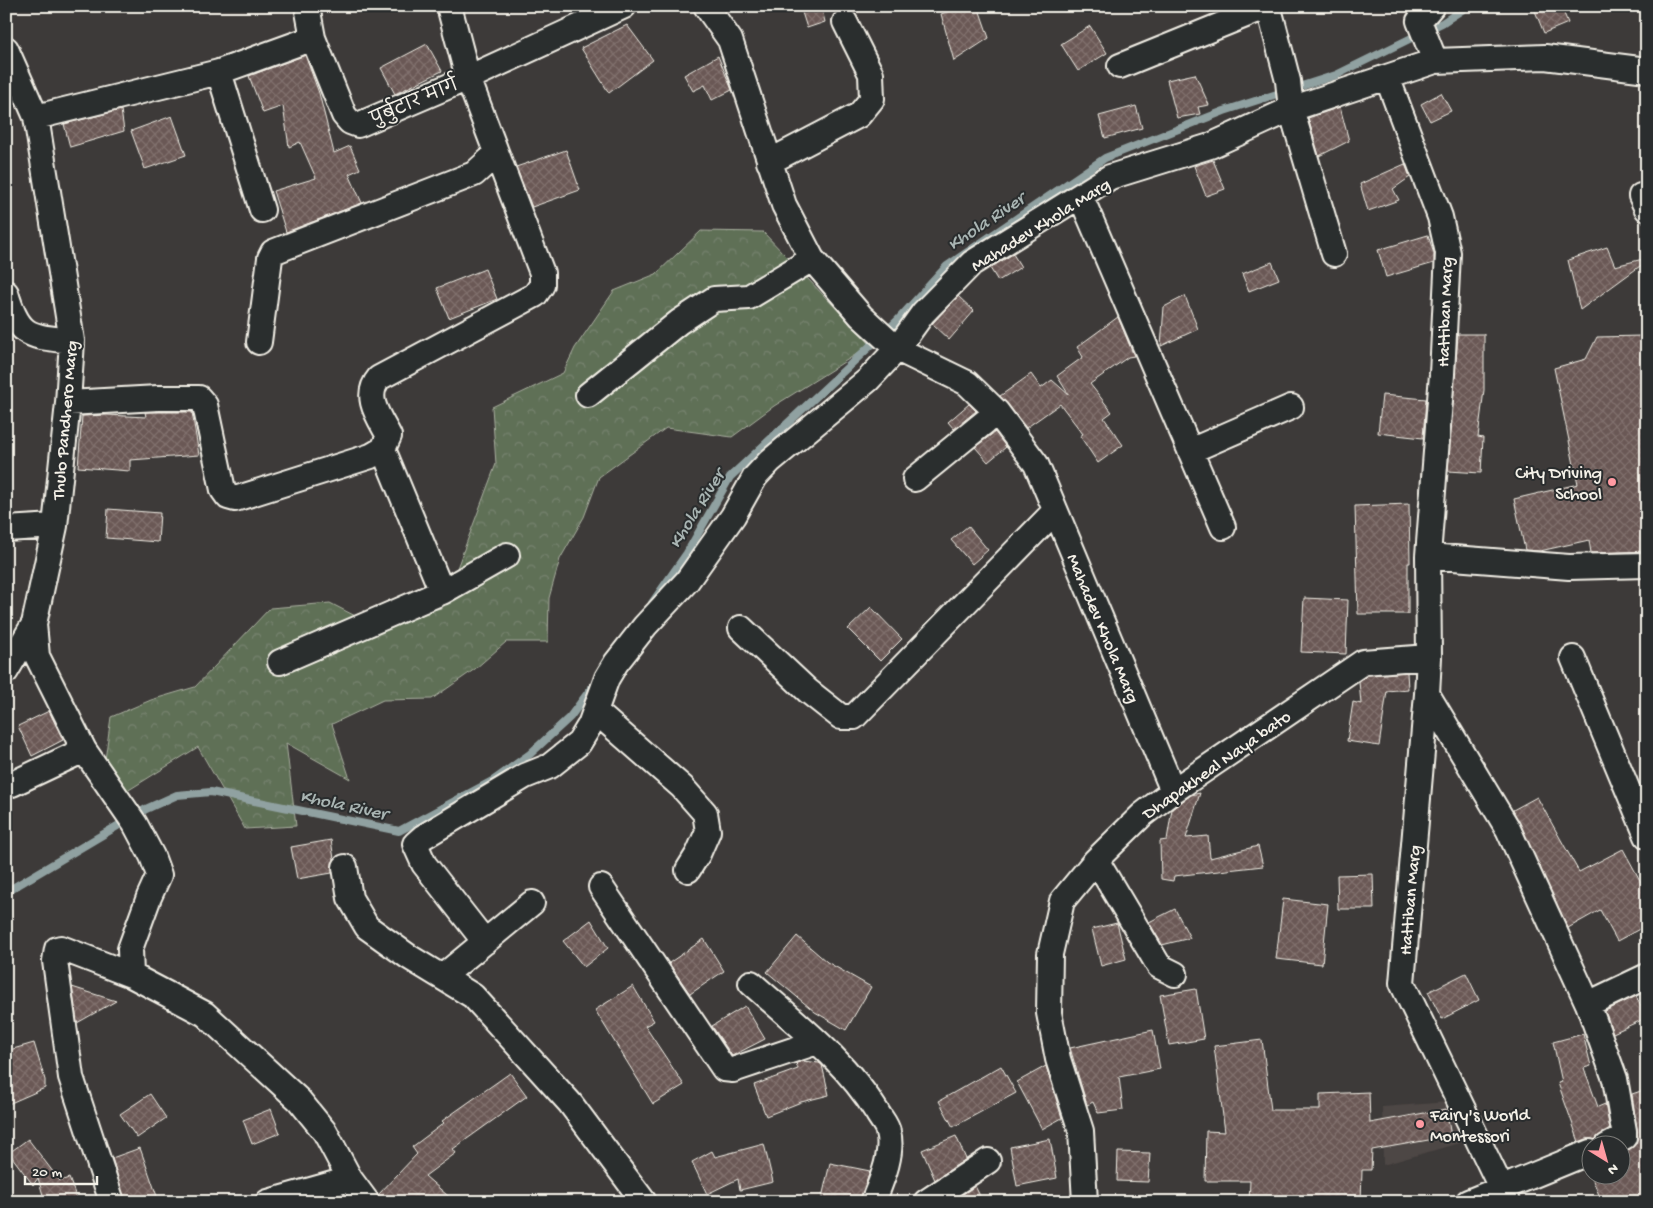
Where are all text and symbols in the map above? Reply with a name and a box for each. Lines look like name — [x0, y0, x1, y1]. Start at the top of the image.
street label: पुर्बुटार मार्ग — [365, 69, 463, 132]
street label: Mahadev Khola Marg — [968, 175, 1115, 278]
water label: Khola River — [944, 186, 1034, 257]
street label: Hattiban Marg — [1434, 257, 1459, 368]
street label: Thulo Pandhero Marg — [49, 340, 84, 502]
water label: Khola River — [665, 463, 733, 554]
place label: City Driving School — [1515, 464, 1602, 506]
marker: City Driving School — [1606, 476, 1618, 488]
street label: Mahadev Khola Marg — [1061, 551, 1143, 707]
street label: Dhapakheal Naya bato — [1138, 707, 1296, 826]
water label: Khola River — [297, 786, 393, 828]
street label: Hattiban Marg — [1396, 844, 1427, 956]
place label: Fairy's World Montessori — [1429, 1106, 1531, 1148]
marker: Fairy's World Montessori — [1414, 1118, 1426, 1130]
north arrow — [1580, 1136, 1630, 1186]
scale bar — [25, 1153, 98, 1185]
text: N — [1604, 1159, 1621, 1178]
text: 20 m — [32, 1164, 62, 1182]

